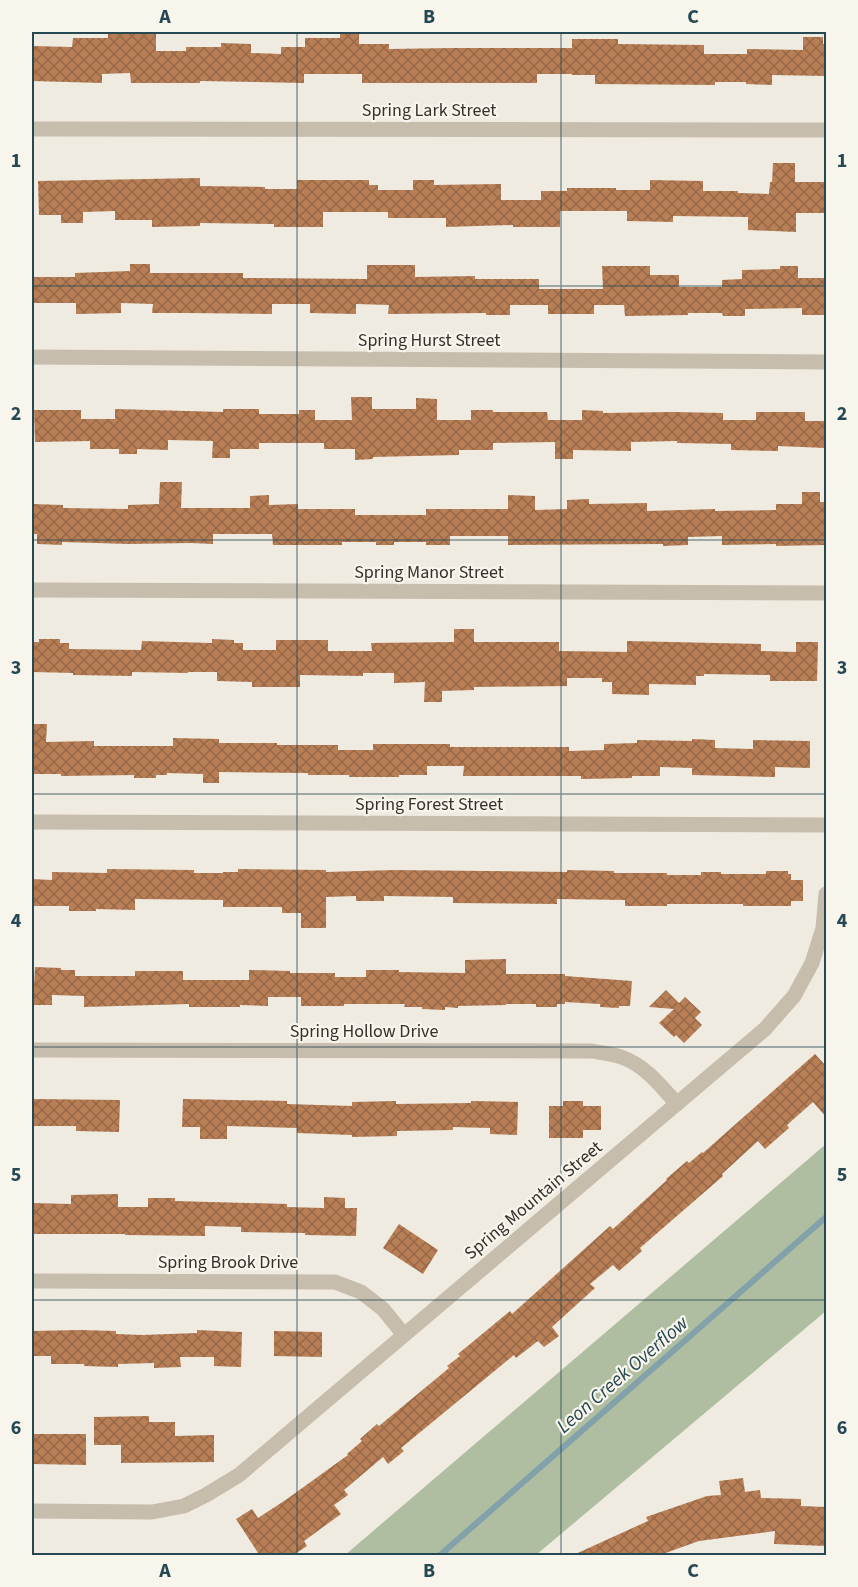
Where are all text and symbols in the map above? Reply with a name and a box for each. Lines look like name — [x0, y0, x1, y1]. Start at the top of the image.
text: A — [158, 3, 171, 31]
text: B — [423, 3, 435, 31]
text: C — [687, 3, 699, 31]
street label: Spring Lark Street — [362, 98, 496, 123]
text: 1 — [11, 147, 21, 175]
text: 1 — [837, 147, 847, 175]
street label: Spring Hurst Street — [358, 328, 500, 353]
text: 2 — [11, 400, 21, 428]
text: 2 — [837, 400, 847, 428]
street label: Spring Manor Street — [354, 560, 504, 585]
text: 3 — [11, 654, 21, 682]
text: 3 — [837, 654, 847, 682]
street label: Spring Forest Street — [355, 792, 503, 817]
text: 4 — [11, 907, 22, 935]
text: 4 — [837, 907, 848, 935]
street label: Spring Hollow Drive — [290, 1019, 438, 1044]
street label: Spring Mountain Street — [459, 1135, 608, 1266]
text: 5 — [11, 1161, 21, 1189]
text: 5 — [837, 1161, 847, 1189]
street label: Spring Brook Drive — [158, 1250, 298, 1275]
water label: Leon Creek Overflow — [551, 1309, 695, 1440]
text: 6 — [11, 1414, 21, 1442]
text: 6 — [837, 1414, 847, 1442]
text: A — [158, 1557, 171, 1585]
text: B — [423, 1557, 435, 1585]
text: C — [687, 1557, 699, 1585]

